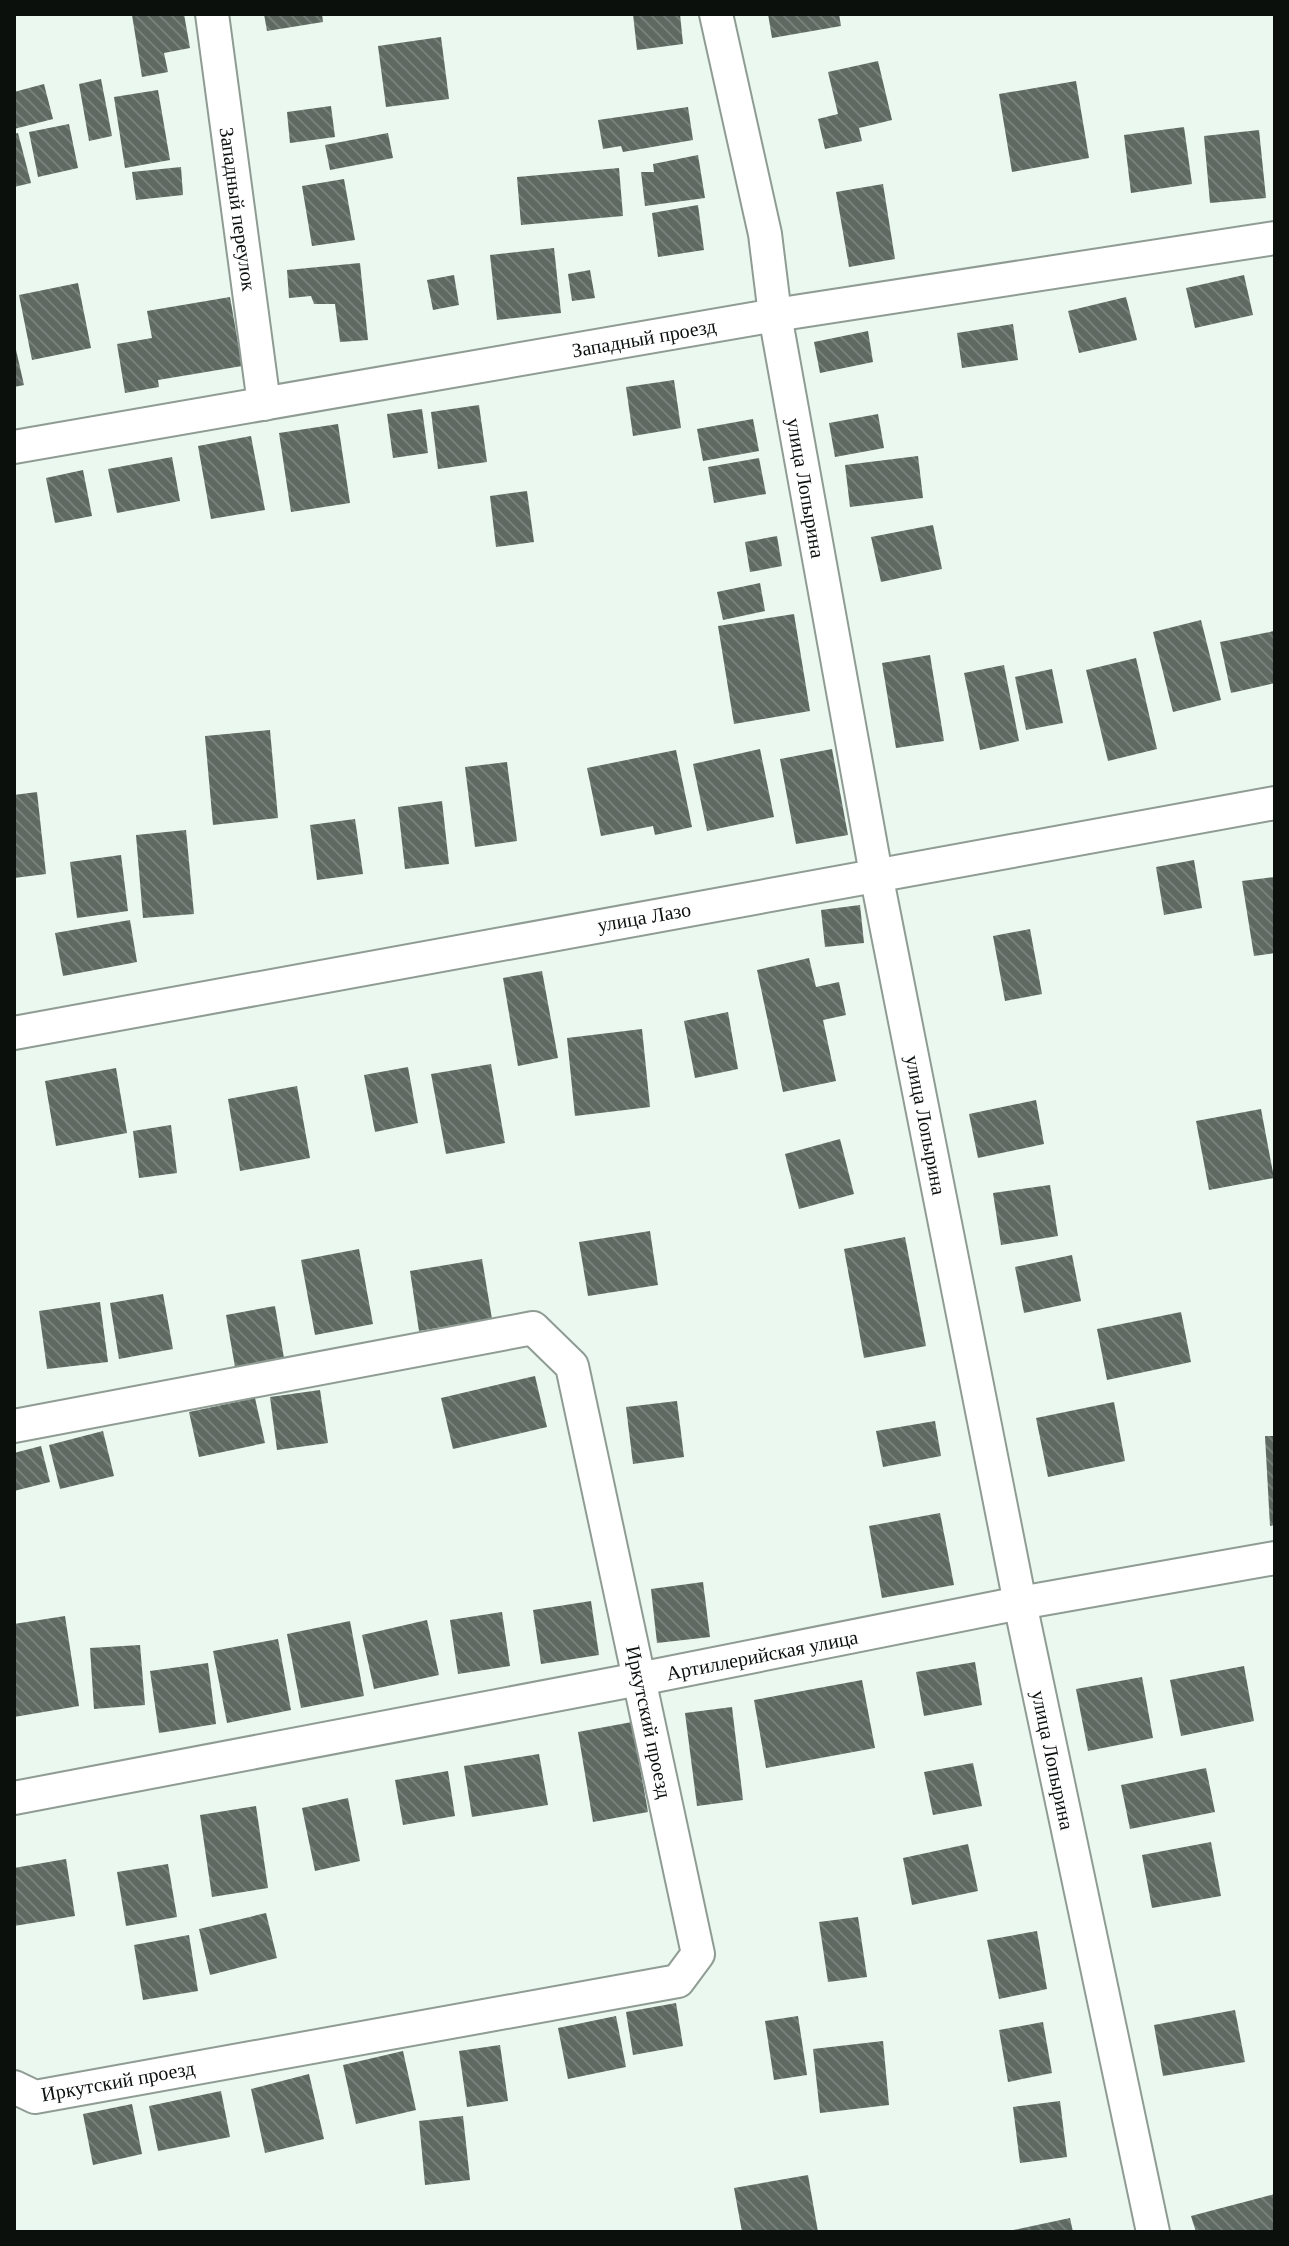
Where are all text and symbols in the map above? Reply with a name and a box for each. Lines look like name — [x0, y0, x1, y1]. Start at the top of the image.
street label: Западный переулок — [215, 126, 260, 293]
street label: Западный проезд — [570, 314, 718, 362]
street label: улица Лопырина — [782, 416, 829, 560]
street label: улица Лазо — [596, 898, 693, 937]
street label: улица Лопырина — [901, 1053, 950, 1197]
street label: Артиллерийская улица — [664, 1626, 860, 1685]
street label: Иркутский проезд — [621, 1644, 676, 1801]
street label: улица Лопырина — [1027, 1688, 1079, 1832]
street label: Иркутский проезд — [39, 2057, 197, 2106]

